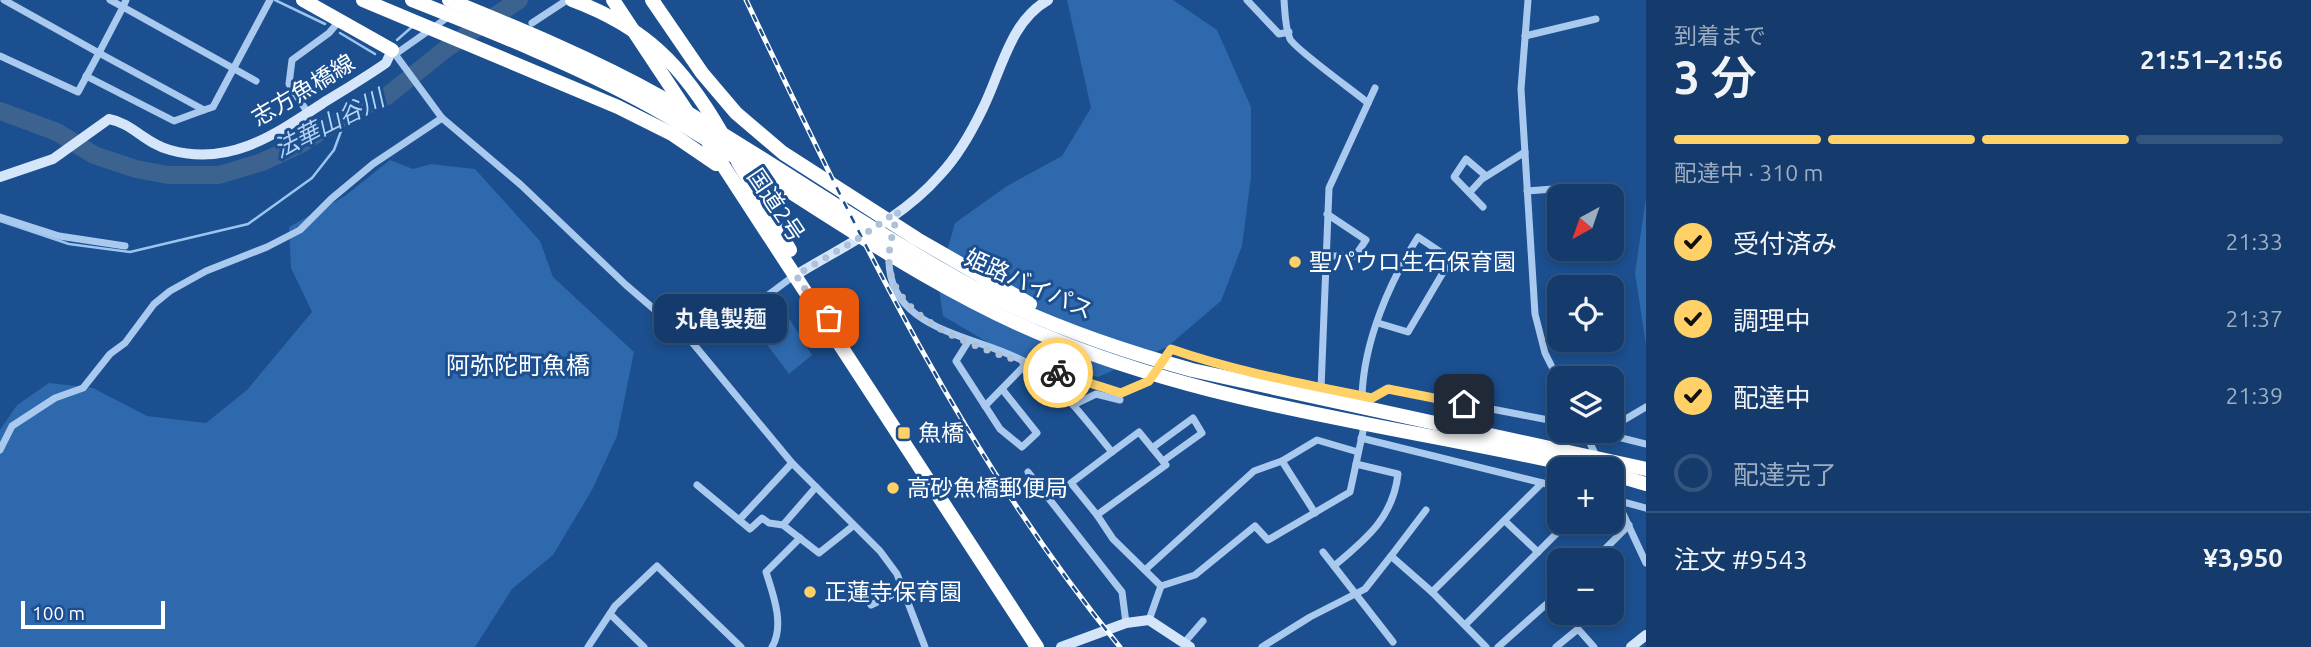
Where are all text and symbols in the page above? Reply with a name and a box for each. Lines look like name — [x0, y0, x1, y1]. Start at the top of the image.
text: 到着まで — [1674, 23, 1766, 48]
text: 21:51–21:56 — [2140, 45, 2283, 74]
street label: 志方魚橋線 — [247, 49, 358, 130]
text: 3 分 — [1674, 51, 1757, 103]
water label: 法華山谷川 — [269, 83, 391, 163]
text: 配達中 · 310 m — [1674, 160, 1823, 185]
street label: 国道2号 — [743, 164, 810, 246]
north arrow — [1547, 184, 1624, 261]
map controls — [1547, 184, 1624, 625]
icon: check — [1674, 223, 1712, 261]
text: 受付済み — [1733, 229, 1837, 258]
text: 21:33 — [2225, 229, 2283, 254]
street label: 姫路バイパス — [961, 244, 1097, 323]
place label: 聖パウロ生石保育園 — [1309, 249, 1516, 274]
marker: 聖パウロ生石保育園 — [1287, 254, 1303, 270]
button: locate — [1547, 275, 1624, 352]
pin — [799, 288, 859, 348]
callout: 丸亀製麺 — [654, 294, 787, 342]
icon: bag — [810, 299, 848, 337]
icon: check — [1674, 300, 1712, 338]
text: 丸亀製麺 — [675, 306, 767, 331]
text: 調理中 — [1733, 306, 1811, 335]
text: 21:37 — [2225, 306, 2283, 331]
courier — [1023, 338, 1093, 408]
district label: 阿弥陀町魚橋 — [446, 352, 590, 379]
icon: bike — [1039, 354, 1077, 392]
button: layers — [1547, 366, 1624, 443]
pin — [1434, 374, 1494, 434]
icon: check — [1674, 377, 1712, 415]
text: 配達中 — [1733, 383, 1811, 412]
text: 21:39 — [2225, 383, 2283, 408]
icon: home — [1445, 385, 1483, 423]
place label: 魚橋 — [918, 420, 964, 445]
marker: 魚橋 — [896, 425, 912, 441]
button: + — [1547, 457, 1624, 534]
text: 配達完了 — [1733, 460, 1837, 489]
place label: 高砂魚橋郵便局 — [907, 475, 1068, 500]
marker: 高砂魚橋郵便局 — [885, 480, 901, 496]
text: ¥3,950 — [2203, 543, 2283, 572]
text: 注文 #9543 — [1674, 545, 1808, 574]
button: − — [1547, 548, 1624, 625]
place label: 正蓮寺保育園 — [824, 579, 962, 604]
marker: 正蓮寺保育園 — [802, 584, 818, 600]
scale bar — [21, 598, 164, 630]
text: 100 m — [32, 602, 85, 624]

